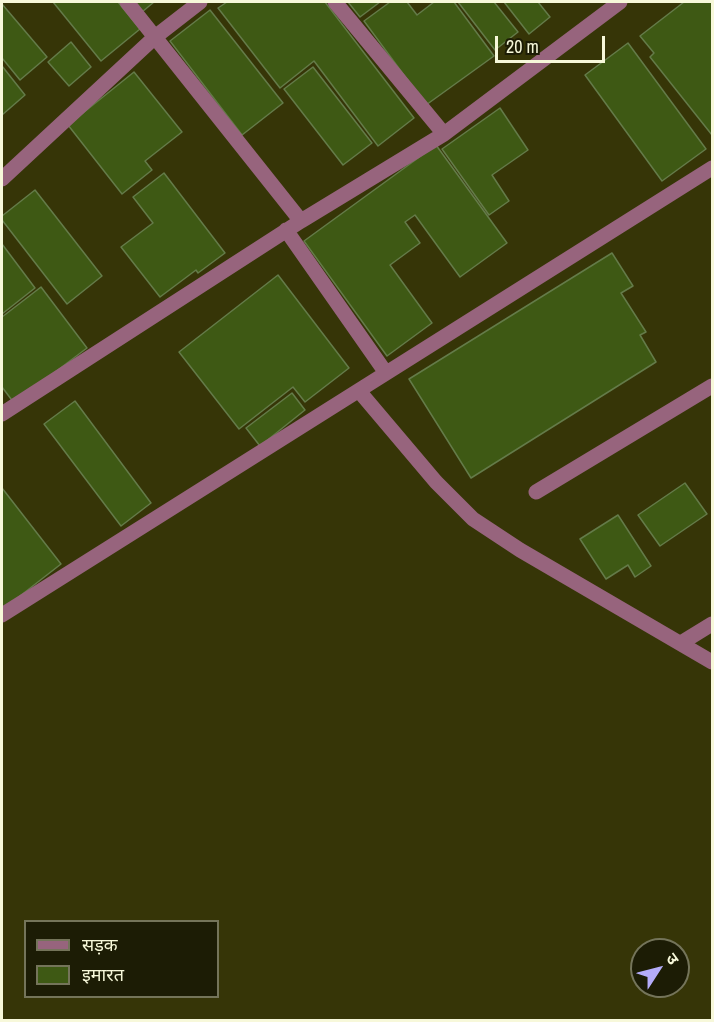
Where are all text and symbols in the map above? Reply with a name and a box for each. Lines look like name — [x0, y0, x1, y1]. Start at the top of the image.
scale bar — [498, 24, 608, 62]
text: 20 m — [506, 34, 539, 59]
legend — [24, 920, 219, 998]
text: सड़क — [82, 932, 118, 957]
north arrow — [630, 938, 690, 998]
text: उ — [661, 948, 685, 969]
text: इमारत — [82, 962, 124, 987]

